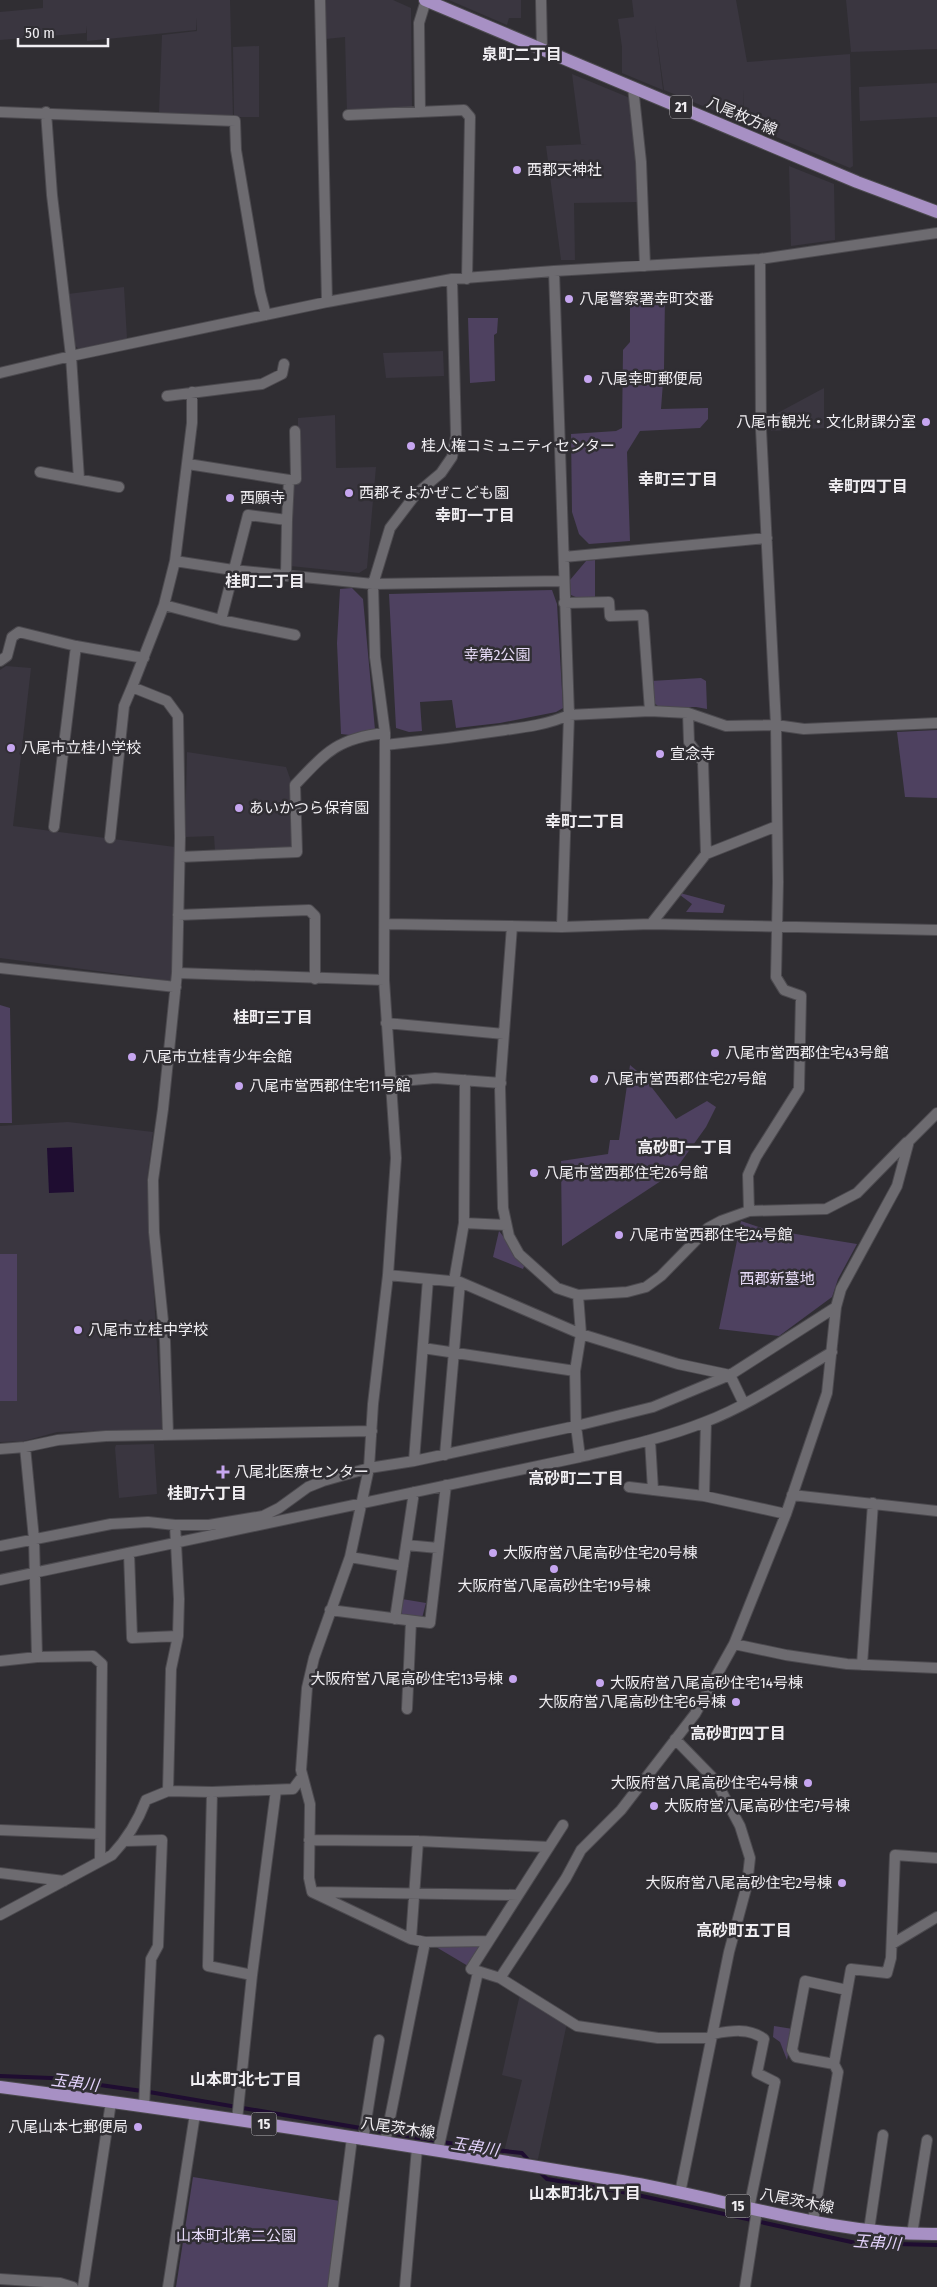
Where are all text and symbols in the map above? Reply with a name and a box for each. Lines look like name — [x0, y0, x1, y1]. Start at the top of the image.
scale bar — [18, 15, 108, 47]
text: 50 m — [25, 24, 55, 42]
district label: 泉町二丁目 — [482, 45, 562, 64]
street label: 八尾枚方線 — [704, 93, 780, 139]
road number: 21 — [670, 95, 692, 118]
place label: 西郡天神社 — [527, 161, 602, 179]
marker: 西郡天神社 — [511, 164, 523, 176]
place label: 八尾警察署幸町交番 — [579, 290, 714, 308]
marker: 八尾警察署幸町交番 — [563, 293, 575, 305]
place label: 八尾幸町郵便局 — [598, 370, 703, 388]
marker: 八尾幸町郵便局 — [582, 373, 594, 385]
place label: 八尾市観光・文化財課分室 — [736, 413, 916, 431]
marker: 八尾市観光・文化財課分室 — [920, 416, 932, 428]
place label: 桂人権コミュニティセンター — [421, 437, 615, 455]
marker: 桂人権コミュニティセンター — [405, 440, 417, 452]
district label: 幸町三丁目 — [638, 470, 718, 489]
district label: 幸町四丁目 — [828, 477, 908, 496]
place label: 西郡そよかぜこども園 — [359, 484, 509, 502]
marker: 西郡そよかぜこども園 — [343, 487, 355, 499]
place label: 西願寺 — [240, 489, 285, 507]
marker: 西願寺 — [224, 492, 236, 504]
district label: 幸町一丁目 — [435, 506, 515, 525]
district label: 桂町二丁目 — [225, 572, 305, 591]
park label: 幸第2公園 — [464, 646, 530, 664]
place label: 八尾市立桂小学校 — [21, 739, 141, 757]
marker: 八尾市立桂小学校 — [5, 742, 17, 754]
place label: 宣念寺 — [670, 745, 715, 763]
marker: 宣念寺 — [654, 748, 666, 760]
place label: あいかつら保育園 — [249, 799, 369, 817]
marker: あいかつら保育園 — [233, 802, 245, 814]
district label: 幸町二丁目 — [545, 812, 625, 831]
district label: 桂町三丁目 — [233, 1008, 313, 1027]
place label: 八尾市営西郡住宅43号館 — [725, 1044, 889, 1062]
marker: 八尾市営西郡住宅43号館 — [709, 1047, 721, 1059]
place label: 八尾市立桂青少年会館 — [142, 1048, 292, 1066]
marker: 八尾市立桂青少年会館 — [126, 1051, 138, 1063]
place label: 八尾市営西郡住宅27号館 — [604, 1070, 767, 1088]
marker: 八尾市営西郡住宅27号館 — [588, 1073, 600, 1085]
place label: 八尾市営西郡住宅11号館 — [249, 1077, 411, 1095]
marker: 八尾市営西郡住宅11号館 — [233, 1080, 245, 1092]
district label: 高砂町一丁目 — [637, 1138, 733, 1157]
place label: 八尾市営西郡住宅26号館 — [544, 1164, 708, 1182]
marker: 八尾市営西郡住宅26号館 — [528, 1167, 540, 1179]
place label: 八尾市営西郡住宅24号館 — [629, 1226, 793, 1244]
marker: 八尾市営西郡住宅24号館 — [613, 1229, 625, 1241]
park label: 西郡新墓地 — [739, 1270, 815, 1288]
place label: 八尾市立桂中学校 — [88, 1321, 208, 1339]
marker: 八尾市立桂中学校 — [72, 1324, 84, 1336]
place label: 八尾北医療センター — [234, 1463, 369, 1481]
marker: 八尾北医療センター — [216, 1465, 230, 1479]
district label: 高砂町二丁目 — [528, 1469, 624, 1488]
district label: 桂町六丁目 — [167, 1484, 247, 1503]
place label: 大阪府営八尾高砂住宅20号棟 — [503, 1544, 697, 1562]
marker: 大阪府営八尾高砂住宅20号棟 — [487, 1547, 499, 1559]
marker: 大阪府営八尾高砂住宅19号棟 — [548, 1563, 560, 1575]
place label: 大阪府営八尾高砂住宅19号棟 — [457, 1577, 651, 1595]
place label: 大阪府営八尾高砂住宅13号棟 — [310, 1670, 503, 1688]
marker: 大阪府営八尾高砂住宅13号棟 — [507, 1673, 519, 1685]
place label: 大阪府営八尾高砂住宅14号棟 — [610, 1674, 803, 1692]
marker: 大阪府営八尾高砂住宅14号棟 — [594, 1677, 606, 1689]
place label: 大阪府営八尾高砂住宅6号棟 — [539, 1693, 726, 1711]
marker: 大阪府営八尾高砂住宅6号棟 — [730, 1696, 742, 1708]
district label: 高砂町四丁目 — [690, 1724, 786, 1743]
place label: 大阪府営八尾高砂住宅4号棟 — [611, 1774, 798, 1792]
marker: 大阪府営八尾高砂住宅4号棟 — [802, 1777, 814, 1789]
place label: 大阪府営八尾高砂住宅7号棟 — [664, 1797, 850, 1815]
marker: 大阪府営八尾高砂住宅7号棟 — [648, 1800, 660, 1812]
place label: 大阪府営八尾高砂住宅2号棟 — [645, 1874, 832, 1892]
marker: 大阪府営八尾高砂住宅2号棟 — [836, 1877, 848, 1889]
district label: 高砂町五丁目 — [696, 1921, 792, 1940]
water label: 玉串川 — [50, 2070, 102, 2095]
district label: 山本町北七丁目 — [190, 2070, 302, 2089]
road number: 15 — [252, 2112, 276, 2136]
street label: 八尾茨木線 — [360, 2114, 436, 2142]
place label: 八尾山本七郵便局 — [8, 2118, 128, 2136]
marker: 八尾山本七郵便局 — [132, 2121, 144, 2133]
water label: 玉串川 — [450, 2133, 502, 2160]
district label: 山本町北八丁目 — [529, 2184, 641, 2203]
street label: 八尾茨木線 — [758, 2185, 836, 2217]
road number: 15 — [726, 2194, 750, 2218]
park label: 山本町北第二公園 — [176, 2227, 296, 2245]
water label: 玉串川 — [852, 2231, 904, 2254]

